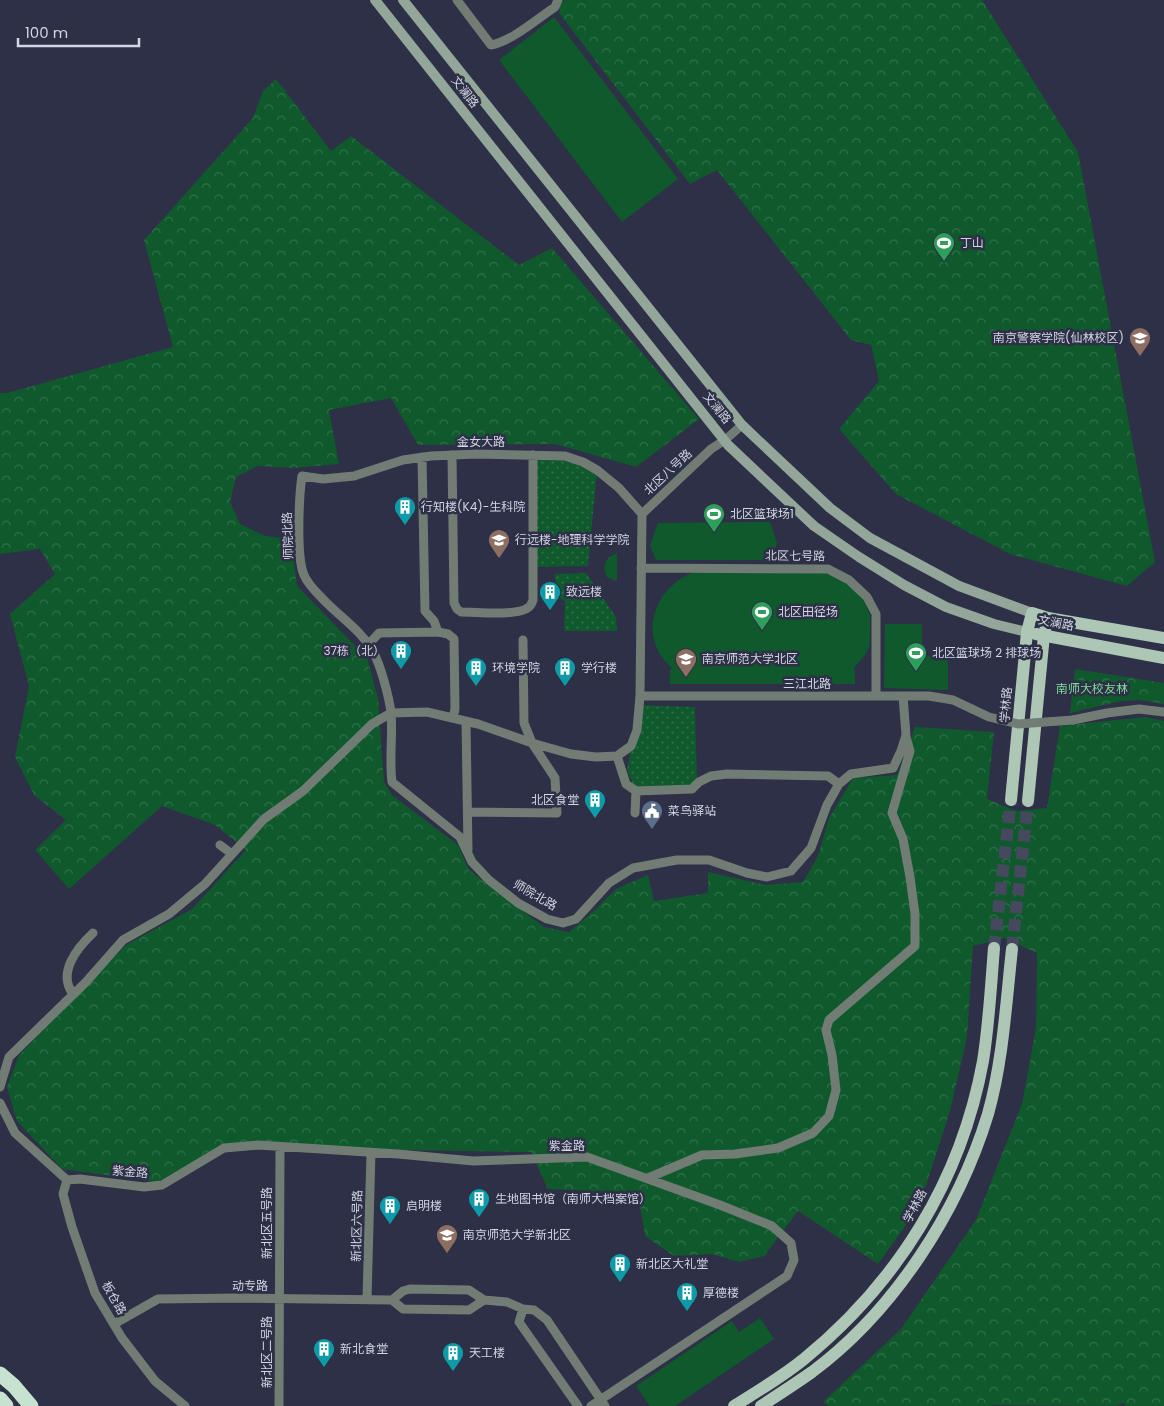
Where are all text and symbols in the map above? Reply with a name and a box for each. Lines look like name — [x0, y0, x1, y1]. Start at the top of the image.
scale bar — [18, 15, 139, 47]
text: 100 m — [25, 22, 68, 43]
street label: 文澜路 — [448, 72, 483, 111]
sports icon: 丁山 — [932, 231, 956, 262]
place label: 丁山 — [960, 234, 984, 251]
school or university icon: 南京警察学院(仙林校区) — [1128, 326, 1152, 357]
place label: 南京警察学院(仙林校区) — [993, 329, 1124, 346]
street label: 文澜路 — [699, 388, 735, 427]
street label: 金女大路 — [457, 433, 505, 450]
street label: 北区八号路 — [640, 445, 695, 498]
building icon: 行知楼(K4)-生科院 — [393, 495, 417, 526]
place label: 行知楼(K4)-生科院 — [421, 498, 525, 515]
sports icon: 北区篮球场1 — [702, 502, 726, 533]
place label: 北区篮球场1 — [730, 505, 794, 522]
street label: 师院北路 — [278, 512, 297, 560]
school or university icon: 行远楼-地理科学学院 — [487, 528, 511, 559]
place label: 行远楼-地理科学学院 — [515, 531, 630, 548]
street label: 北区七号路 — [765, 546, 825, 565]
building icon: 致远楼 — [538, 580, 562, 611]
place label: 致远楼 — [566, 583, 602, 600]
sports icon: 北区田径场 — [750, 600, 774, 631]
place label: 北区田径场 — [778, 603, 838, 620]
street label: 文澜路 — [1037, 611, 1075, 634]
building icon: 37栋（北） — [389, 639, 413, 670]
sports icon: 北区篮球场 2 排球场 — [904, 641, 928, 672]
place label: 37栋（北） — [323, 642, 385, 659]
place label: 北区篮球场 2 排球场 — [932, 644, 1041, 661]
school or university icon: 南京师范大学北区 — [674, 647, 698, 678]
place label: 南京师范大学北区 — [702, 650, 798, 667]
building icon: 环境学院 — [464, 656, 488, 687]
building icon: 学行楼 — [553, 656, 577, 687]
place label: 环境学院 — [492, 659, 540, 676]
place label: 学行楼 — [581, 659, 617, 676]
street label: 三江北路 — [783, 675, 831, 692]
park label: 南师大校友林 — [1056, 680, 1128, 697]
street label: 学林路 — [995, 686, 1016, 724]
building icon: 北区食堂 — [583, 788, 607, 819]
place label: 北区食堂 — [531, 791, 579, 808]
public building icon: 菜鸟驿站 — [640, 799, 664, 830]
place label: 菜鸟驿站 — [668, 802, 716, 819]
street label: 师院北路 — [510, 875, 560, 914]
street label: 紫金路 — [549, 1137, 585, 1154]
street label: 紫金路 — [111, 1161, 149, 1182]
street label: 学林路 — [899, 1186, 931, 1226]
street label: 新北区五号路 — [258, 1187, 275, 1259]
building icon: 生地图书馆（南师大档案馆） — [467, 1187, 491, 1218]
street label: 新北区六号路 — [347, 1190, 366, 1262]
place label: 生地图书馆（南师大档案馆） — [495, 1190, 651, 1207]
building icon: 启明楼 — [378, 1194, 402, 1225]
place label: 启明楼 — [406, 1197, 442, 1214]
school or university icon: 南京师范大学新北区 — [435, 1223, 459, 1254]
place label: 南京师范大学新北区 — [463, 1226, 571, 1243]
building icon: 新北区大礼堂 — [608, 1252, 632, 1283]
place label: 新北区大礼堂 — [636, 1255, 708, 1272]
street label: 动专路 — [232, 1277, 268, 1294]
street label: 板仓路 — [98, 1278, 131, 1318]
building icon: 厚德楼 — [675, 1281, 699, 1312]
place label: 厚德楼 — [703, 1284, 739, 1301]
street label: 新北区二号路 — [258, 1316, 275, 1388]
building icon: 新北食堂 — [312, 1337, 336, 1368]
place label: 新北食堂 — [340, 1340, 388, 1357]
building icon: 天工楼 — [441, 1341, 465, 1372]
place label: 天工楼 — [469, 1344, 505, 1361]

